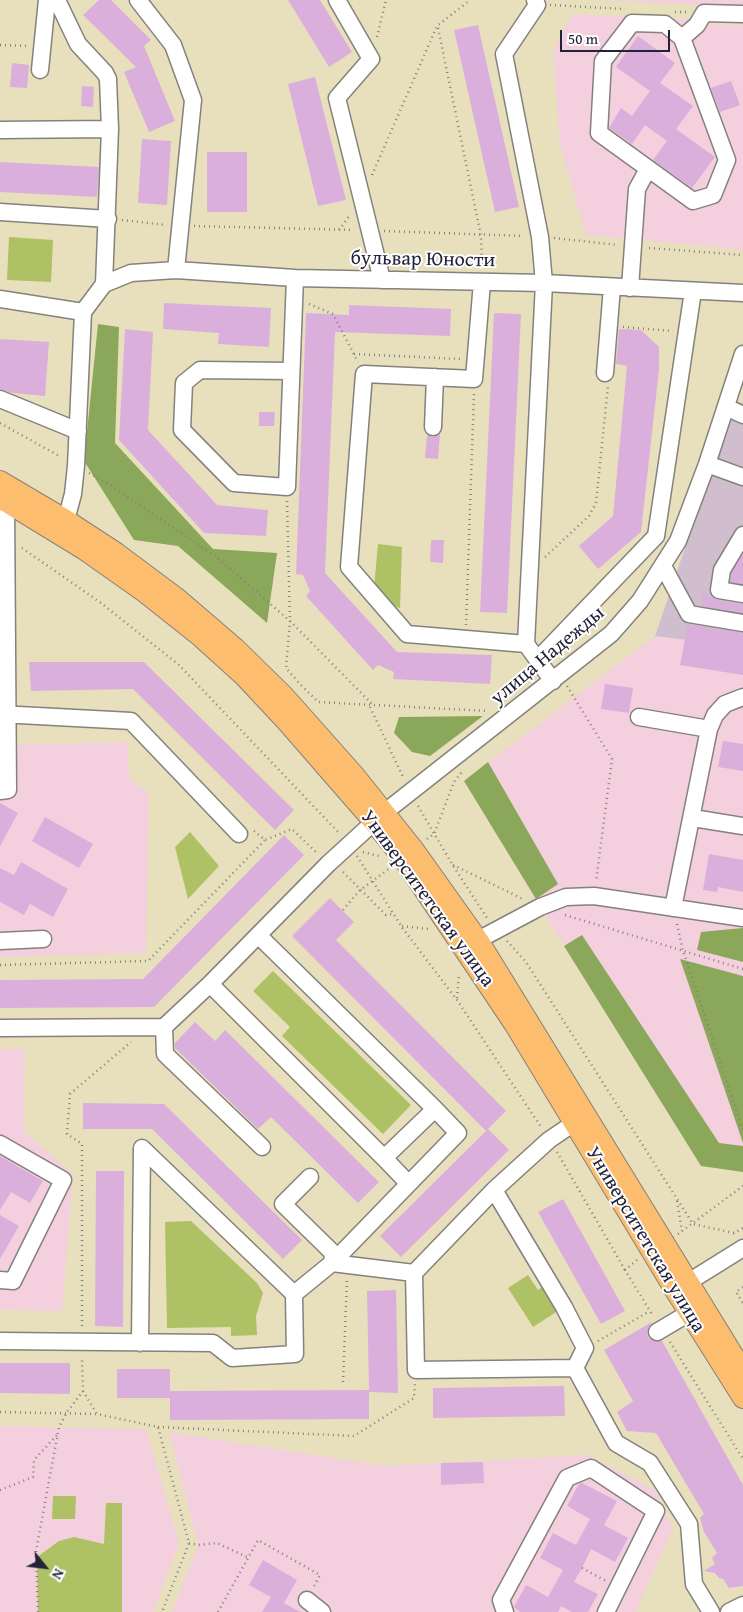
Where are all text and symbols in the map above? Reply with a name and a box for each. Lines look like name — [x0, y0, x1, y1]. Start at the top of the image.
scale bar — [563, 20, 673, 52]
text: 50 m — [568, 28, 598, 49]
street label: бульвар Юности — [350, 247, 496, 273]
street label: улица Надежды — [486, 602, 610, 710]
street label: Университетская улица — [355, 806, 499, 992]
street label: Университетская улица — [580, 1143, 710, 1337]
north arrow — [20, 1542, 70, 1592]
text: N — [47, 1565, 69, 1583]

